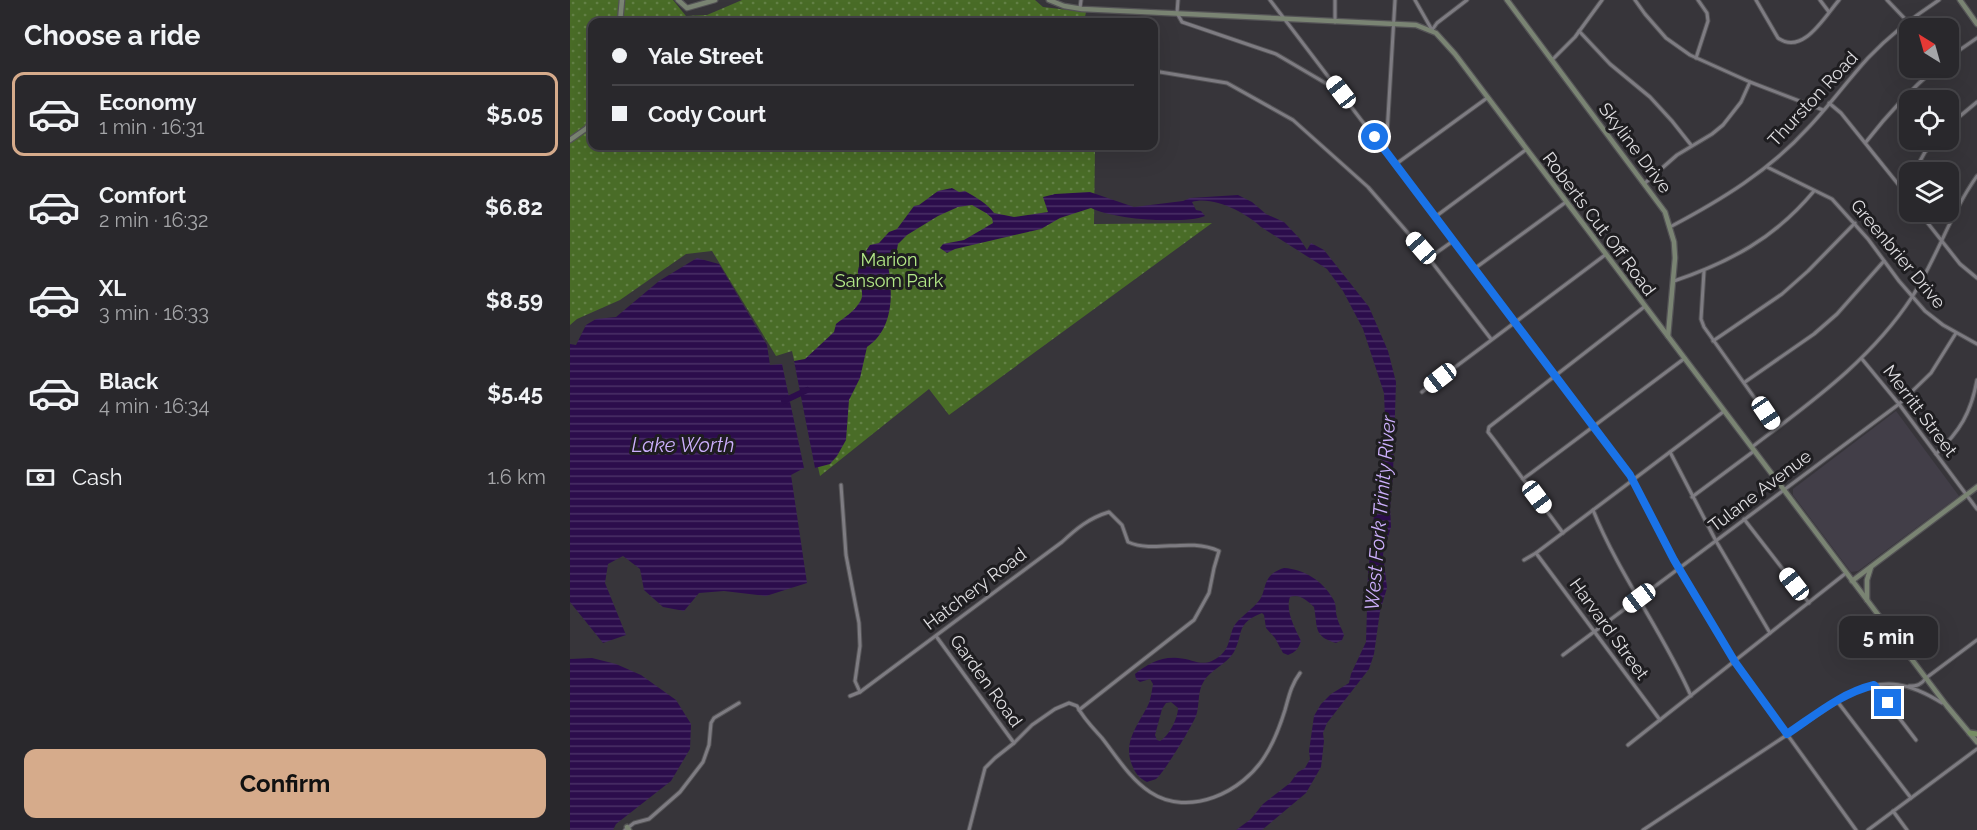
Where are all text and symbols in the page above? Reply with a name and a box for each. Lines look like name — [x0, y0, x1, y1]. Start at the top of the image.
north arrow — [1899, 18, 1959, 78]
map controls — [1899, 18, 1959, 222]
text: Choose a ride — [24, 20, 200, 51]
text: Yale Street — [648, 43, 763, 69]
street label: Thurston Road — [1763, 47, 1862, 150]
car — [1323, 72, 1359, 112]
icon: car — [27, 87, 81, 141]
text: Economy — [99, 89, 197, 115]
button: locate — [1899, 90, 1959, 150]
street label: Skyline Drive — [1595, 98, 1676, 197]
text: $5.05 — [486, 101, 543, 127]
text: Cody Court — [648, 101, 766, 127]
text: 1 min · 16:31 — [99, 115, 205, 139]
route start — [1361, 123, 1388, 150]
street label: Roberts Cut Off Road — [1539, 148, 1660, 300]
button: layers — [1899, 162, 1959, 222]
icon: car — [27, 180, 81, 234]
text: Comfort — [99, 182, 186, 208]
text: $6.82 — [485, 194, 543, 220]
street label: Greenbrier Drive — [1847, 195, 1950, 313]
text: 2 min · 16:32 — [99, 208, 208, 232]
car — [1402, 229, 1440, 267]
park label: Marion Sansom Park — [835, 249, 944, 291]
icon: car — [27, 273, 81, 327]
text: XL — [99, 275, 126, 301]
text: $8.59 — [486, 287, 543, 313]
text: 3 min · 16:33 — [99, 301, 209, 325]
car — [1420, 360, 1460, 396]
street label: Merritt Street — [1879, 361, 1962, 461]
icon: car — [27, 366, 81, 420]
text: Black — [99, 368, 158, 394]
text: $5.45 — [487, 380, 543, 406]
car — [1748, 393, 1784, 433]
text: 4 min · 16:34 — [99, 394, 209, 418]
water label: West Fork Trinity River — [1360, 413, 1401, 612]
water label: Lake Worth — [632, 433, 734, 457]
street label: Tulane Avenue — [1704, 445, 1816, 536]
icon: cash — [24, 461, 57, 494]
text: Cash — [72, 464, 123, 490]
text: 1.6 km — [488, 465, 546, 489]
car — [1519, 477, 1555, 517]
street label: Hatchery Road — [919, 543, 1030, 634]
car — [1776, 564, 1812, 604]
street label: Harvard Street — [1566, 574, 1653, 684]
car — [1619, 580, 1659, 616]
callout: 5 min — [1838, 616, 1938, 658]
text: 5 min — [1863, 625, 1914, 649]
street label: Garden Road — [946, 631, 1027, 731]
route end — [1874, 689, 1901, 716]
button: Confirm — [24, 749, 546, 818]

